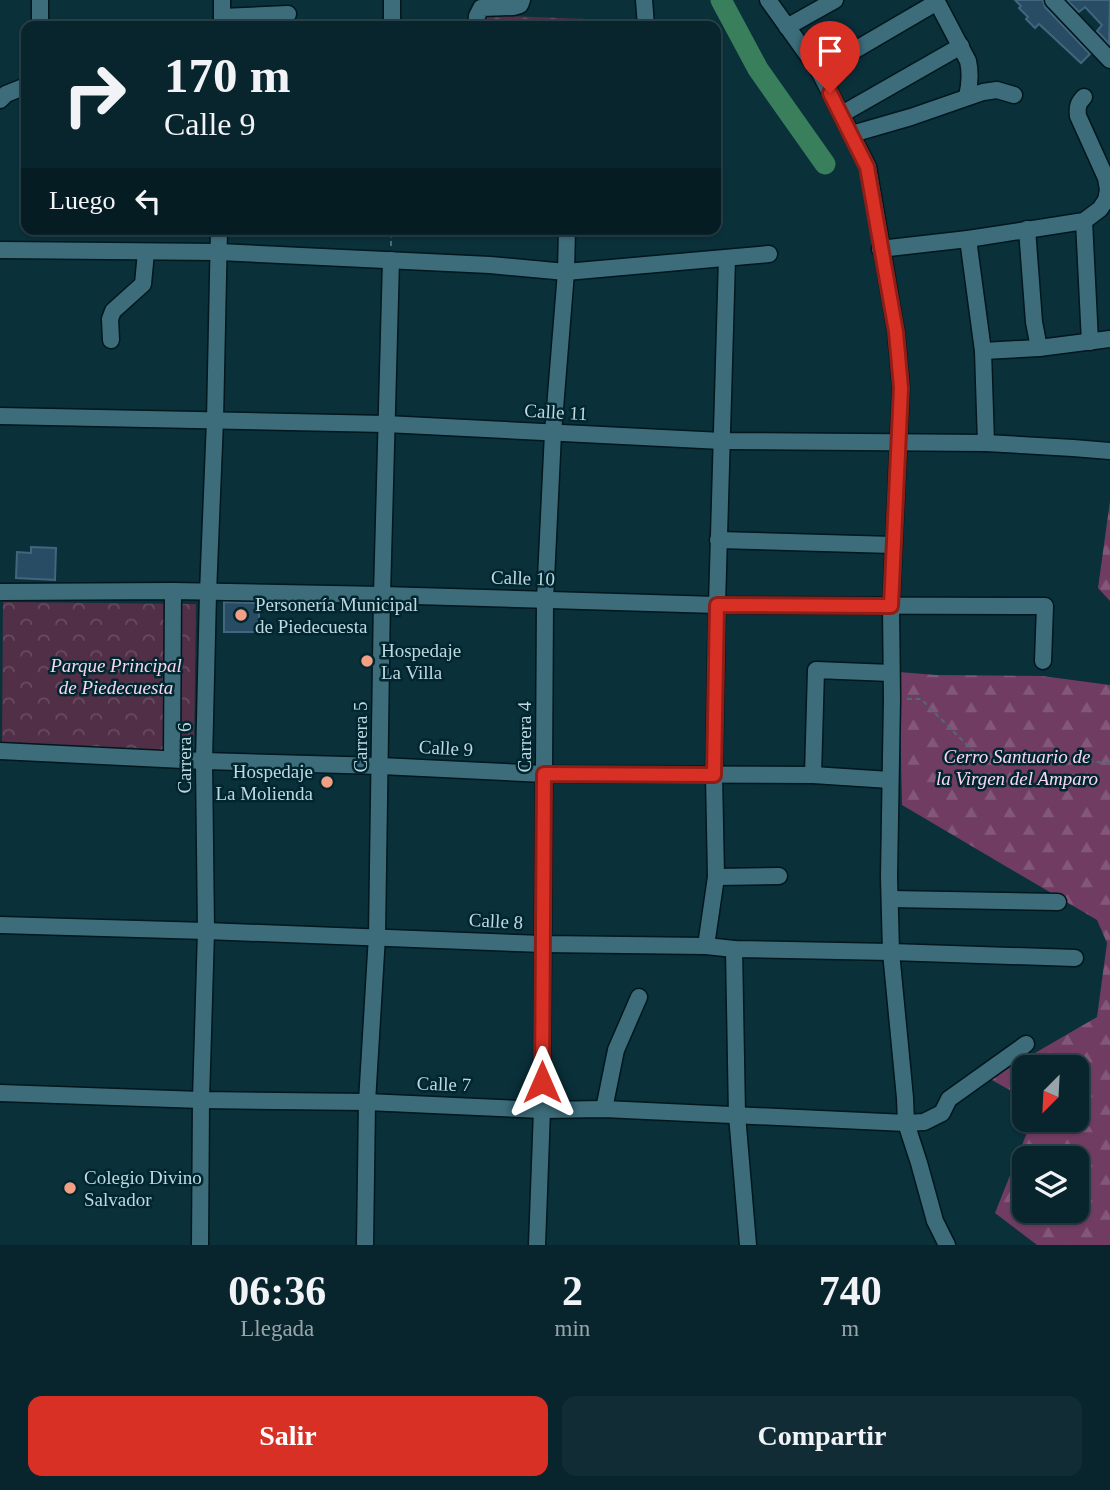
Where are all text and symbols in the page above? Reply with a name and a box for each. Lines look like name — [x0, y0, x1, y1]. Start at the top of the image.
pin — [800, 21, 860, 93]
icon: arrive — [811, 32, 849, 70]
text: 170 m — [164, 48, 291, 103]
icon: right — [49, 49, 140, 140]
text: Calle 9 — [164, 106, 256, 142]
icon: left — [129, 182, 167, 220]
text: Luego — [49, 186, 115, 215]
street label: Calle 11 — [524, 400, 588, 424]
street label: Calle 10 — [491, 566, 555, 590]
place label: Personería Municipal de Piedecuesta — [255, 594, 418, 637]
marker: Personería Municipal de Piedecuesta — [233, 607, 249, 623]
place label: Hospedaje La Villa — [381, 640, 461, 683]
marker: Hospedaje La Villa — [359, 653, 375, 669]
park label: Parque Principal de Piedecuesta — [49, 655, 182, 698]
street label: Carrera 5 — [350, 701, 371, 773]
street label: Carrera 4 — [514, 701, 535, 773]
street label: Carrera 6 — [174, 722, 195, 794]
street label: Calle 9 — [418, 736, 474, 760]
park label: Cerro Santuario de la Virgen del Amparo — [936, 746, 1098, 789]
place label: Hospedaje La Molienda — [215, 761, 314, 804]
marker: Hospedaje La Molienda — [319, 774, 335, 790]
street label: Calle 8 — [468, 909, 524, 933]
position arrow — [505, 1045, 579, 1119]
north arrow — [1012, 1055, 1088, 1132]
map controls — [1012, 1055, 1089, 1223]
street label: Calle 7 — [416, 1073, 472, 1095]
button: layers — [1012, 1146, 1089, 1223]
place label: Colegio Divino Salvador — [84, 1167, 202, 1210]
marker: Colegio Divino Salvador — [62, 1180, 78, 1196]
text: 06:36 — [228, 1268, 326, 1314]
text: 2 — [562, 1268, 583, 1314]
text: 740 — [819, 1268, 882, 1314]
text: Llegada — [240, 1316, 314, 1341]
text: min — [555, 1316, 590, 1341]
text: m — [841, 1316, 859, 1341]
button: Salir — [28, 1396, 548, 1476]
button: Compartir — [562, 1396, 1082, 1476]

